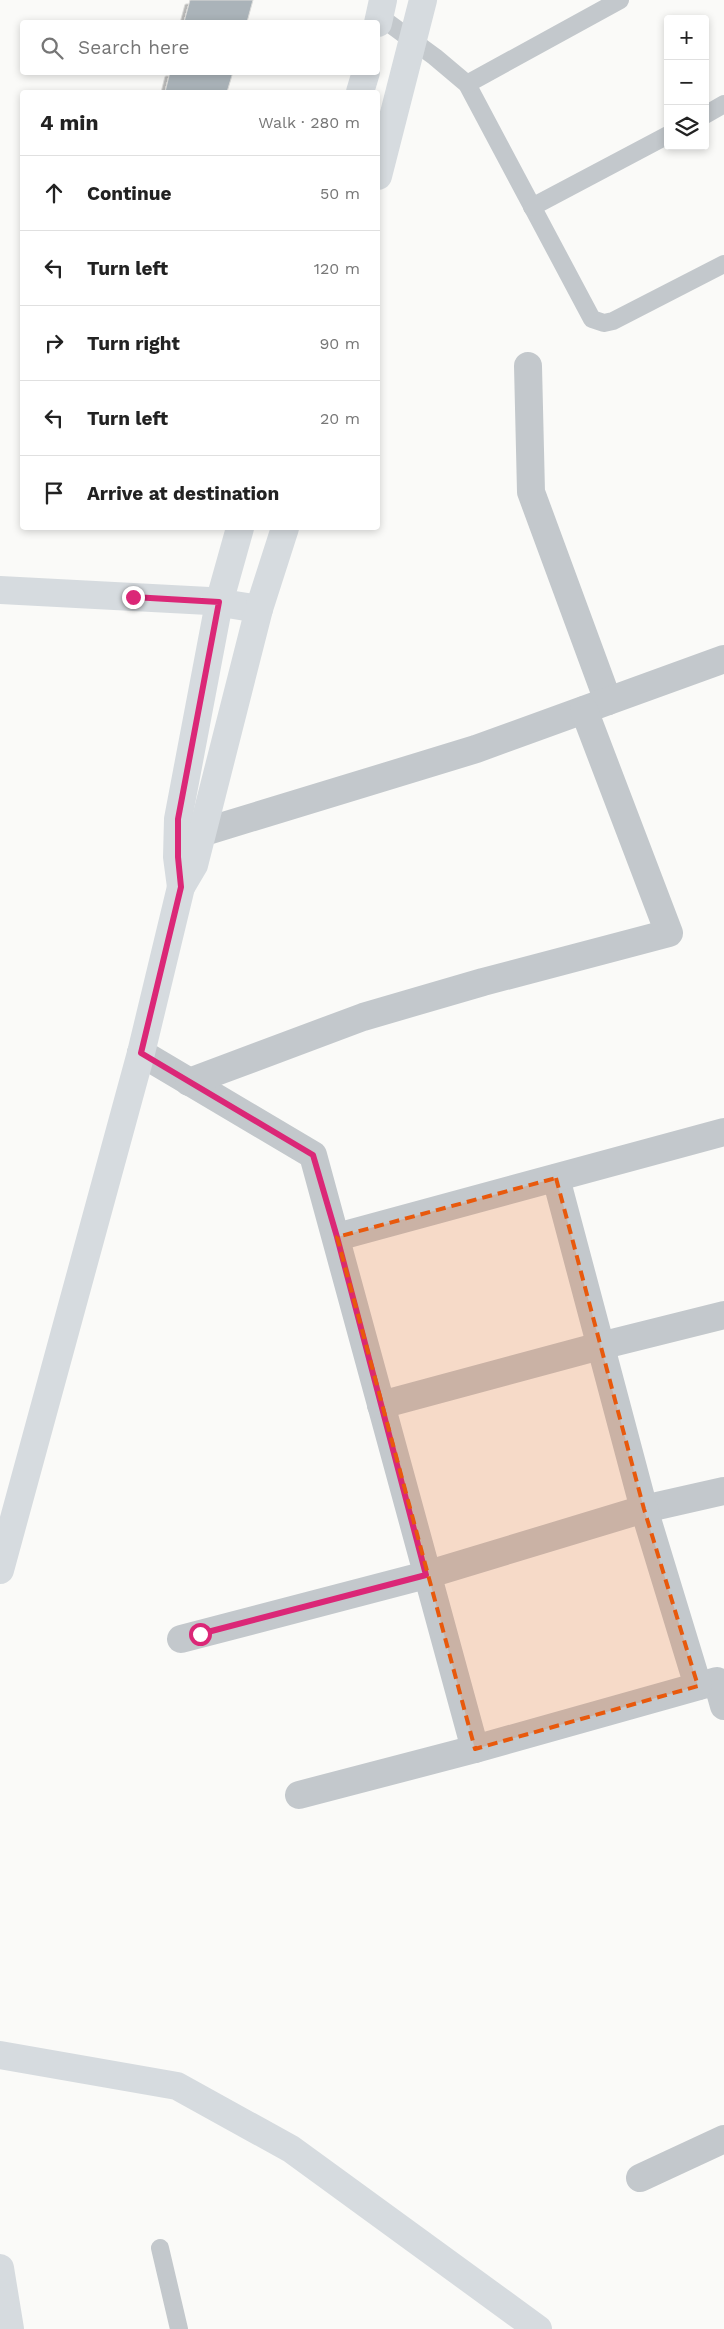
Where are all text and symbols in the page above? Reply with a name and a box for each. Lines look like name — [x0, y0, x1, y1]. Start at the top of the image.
map controls — [664, 15, 709, 150]
button: + — [664, 15, 709, 60]
search box — [20, 20, 380, 75]
icon: search — [38, 34, 66, 62]
text: Search here — [78, 36, 189, 59]
button: − — [664, 60, 709, 105]
button: layers — [664, 105, 709, 150]
text: 4 min — [40, 110, 98, 135]
text: Walk · 280 m — [258, 113, 360, 132]
icon: ahead — [40, 179, 68, 207]
text: Continue — [87, 182, 171, 205]
text: 50 m — [320, 184, 360, 203]
icon: left — [40, 254, 68, 282]
text: Turn left — [87, 257, 168, 280]
text: 120 m — [314, 259, 360, 278]
icon: right — [40, 329, 68, 357]
text: Turn right — [87, 332, 180, 355]
text: 90 m — [319, 334, 360, 353]
icon: left — [40, 404, 68, 432]
text: Turn left — [87, 407, 168, 430]
text: 20 m — [320, 409, 360, 428]
icon: arrive — [40, 479, 68, 507]
text: Arrive at destination — [87, 482, 279, 505]
route end — [122, 586, 145, 609]
route start — [189, 1623, 212, 1646]

